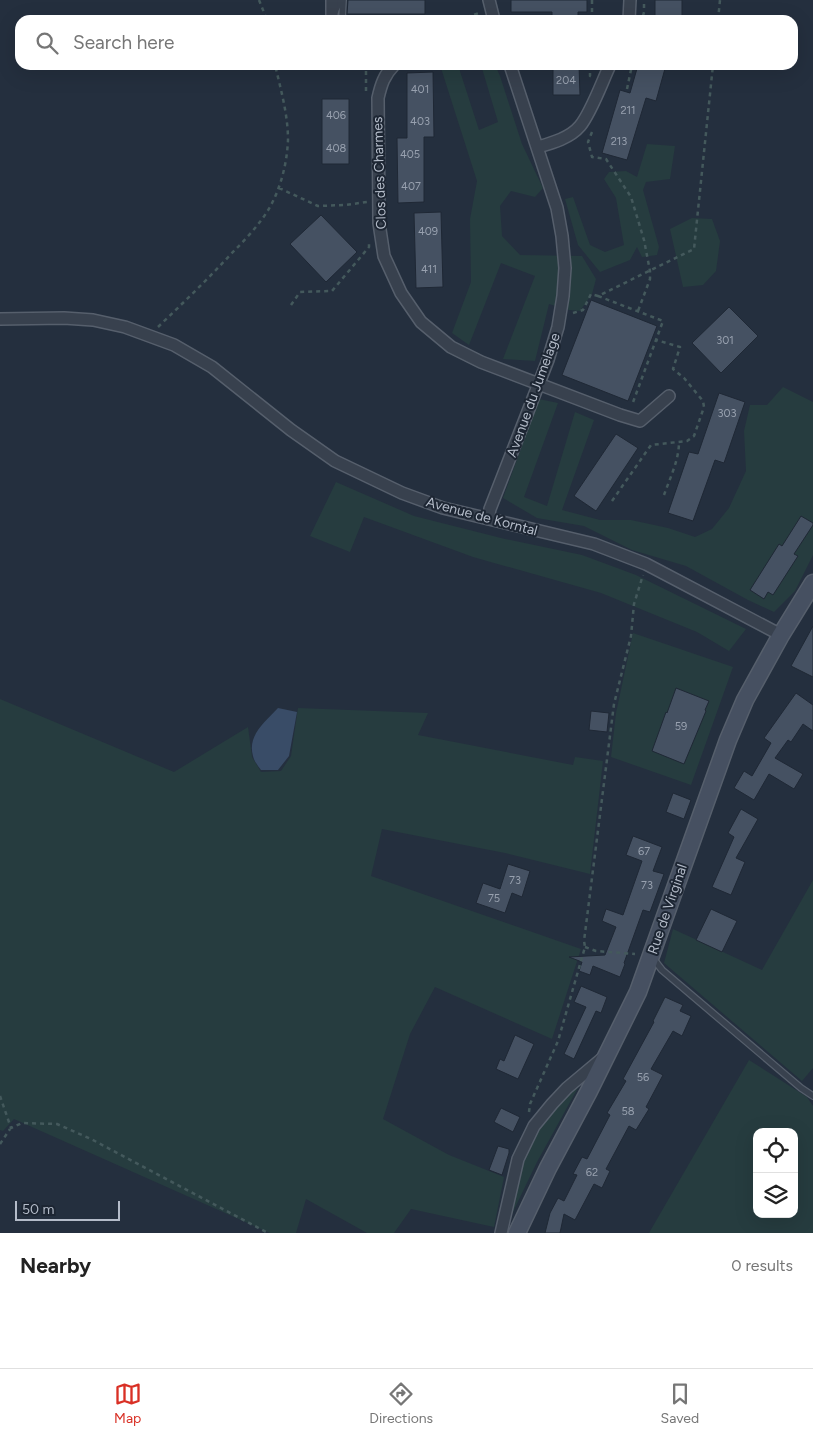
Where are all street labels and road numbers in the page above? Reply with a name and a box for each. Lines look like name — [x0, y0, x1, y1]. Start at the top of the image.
street label: Clos des Charmes — [369, 116, 390, 230]
street label: Avenue du Jumelage — [503, 330, 564, 460]
street label: Avenue de Korntal — [424, 493, 539, 540]
street label: Rue de Virginal — [644, 862, 691, 956]

